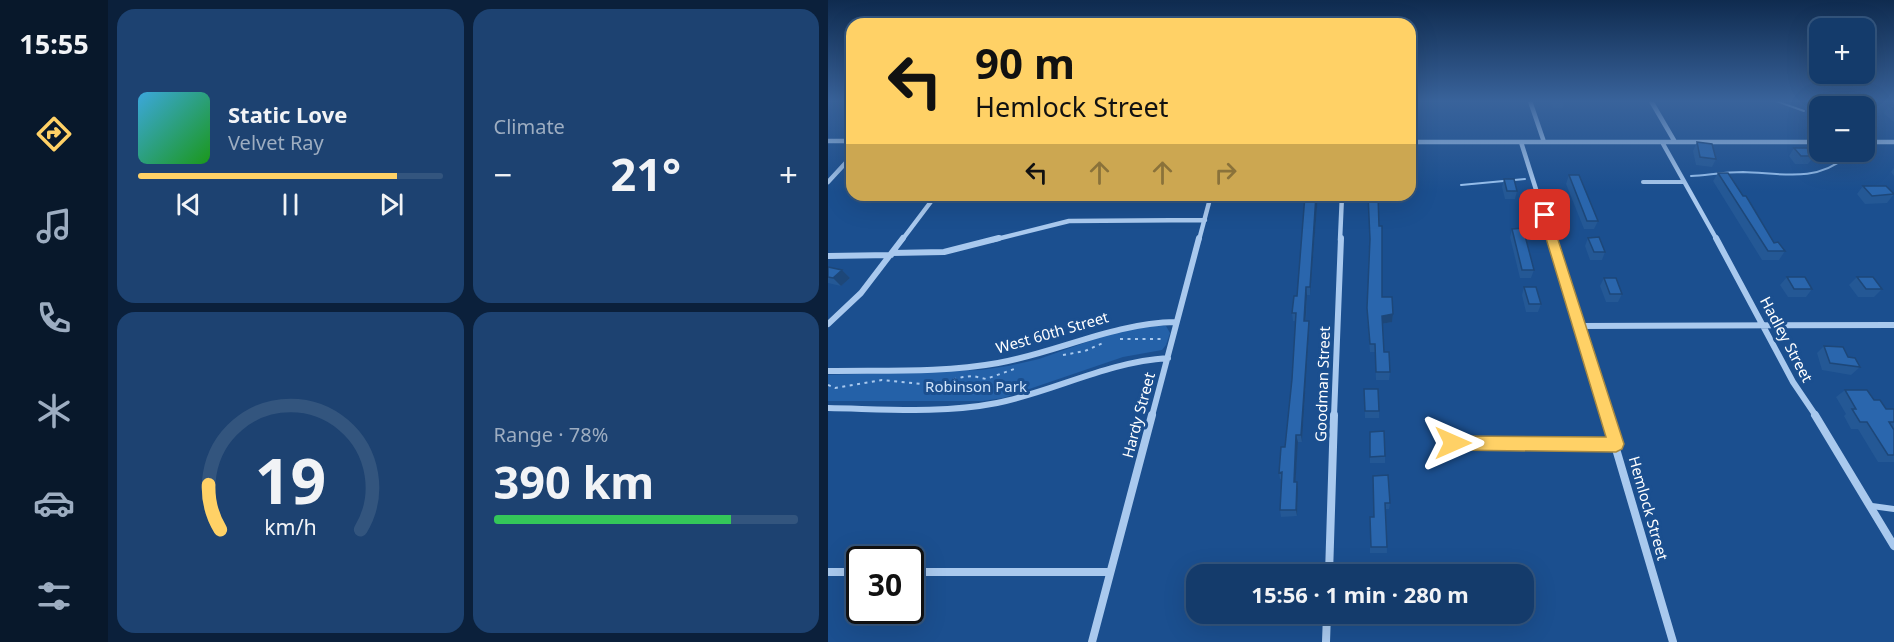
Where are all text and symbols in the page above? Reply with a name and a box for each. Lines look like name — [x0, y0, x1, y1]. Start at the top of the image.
map controls — [1809, 18, 1875, 162]
button: + — [1809, 18, 1875, 84]
text: 15:55 — [19, 25, 89, 62]
text: 90 m — [975, 34, 1075, 91]
icon: left — [876, 42, 954, 120]
text: Hemlock Street — [975, 88, 1169, 125]
button: − — [1809, 96, 1875, 162]
text: Static Love — [228, 99, 347, 129]
icon: directions — [33, 113, 75, 155]
text: Climate — [494, 113, 565, 140]
text: Velvet Ray — [228, 129, 324, 156]
text: 21° — [610, 143, 681, 204]
text: − — [494, 152, 512, 197]
text: + — [779, 152, 798, 197]
icon: left — [1020, 156, 1053, 189]
icon: ahead — [1083, 156, 1116, 189]
icon: ahead — [1146, 156, 1179, 189]
icon: right — [1209, 156, 1242, 189]
icon: previous — [172, 188, 205, 221]
icon: pause — [274, 188, 307, 221]
icon: next — [375, 188, 408, 221]
pin — [1519, 189, 1570, 240]
icon: arrive — [1528, 198, 1561, 231]
icon: music — [33, 205, 75, 247]
street label: Hadley Street — [1756, 293, 1818, 386]
icon: phone — [33, 297, 75, 339]
street label: West 60th Street — [993, 306, 1111, 358]
street label: Goodman Street — [1310, 325, 1334, 442]
street label: Hardy Street — [1117, 369, 1159, 460]
park label: Robinson Park — [925, 376, 1027, 396]
icon: climate — [33, 390, 75, 432]
position arrow — [1421, 411, 1485, 475]
text: Range · 78% — [494, 421, 608, 448]
text: 19 — [255, 437, 326, 522]
text: 390 km — [494, 451, 654, 512]
street label: Hemlock Street — [1625, 454, 1674, 563]
icon: car — [33, 482, 75, 524]
text: km/h — [264, 512, 317, 541]
speed limit sign: 30 — [846, 546, 924, 624]
icon: filters — [33, 575, 75, 617]
text: 15:56 · 1 min · 280 m — [1251, 579, 1469, 609]

